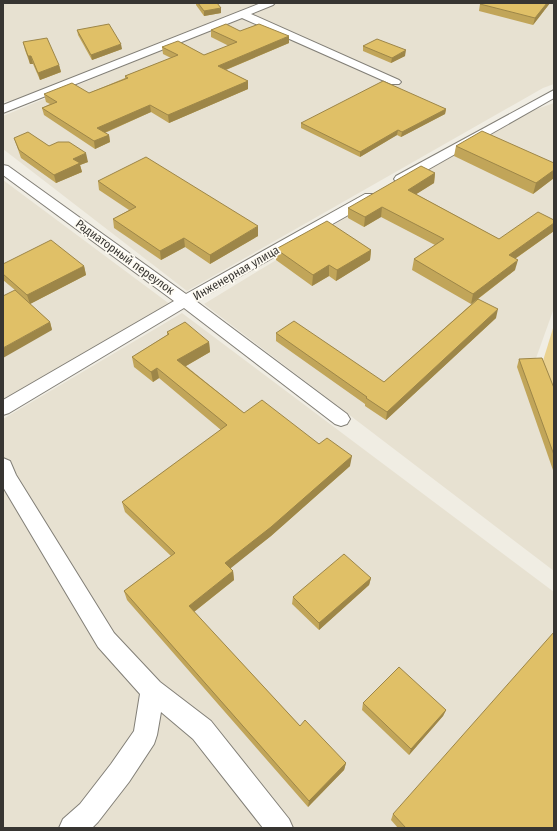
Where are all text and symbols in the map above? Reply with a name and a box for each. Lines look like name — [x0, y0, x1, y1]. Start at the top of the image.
street label: Радиаторный переулок — [73, 217, 177, 298]
street label: Инженерная улица — [190, 243, 282, 303]

